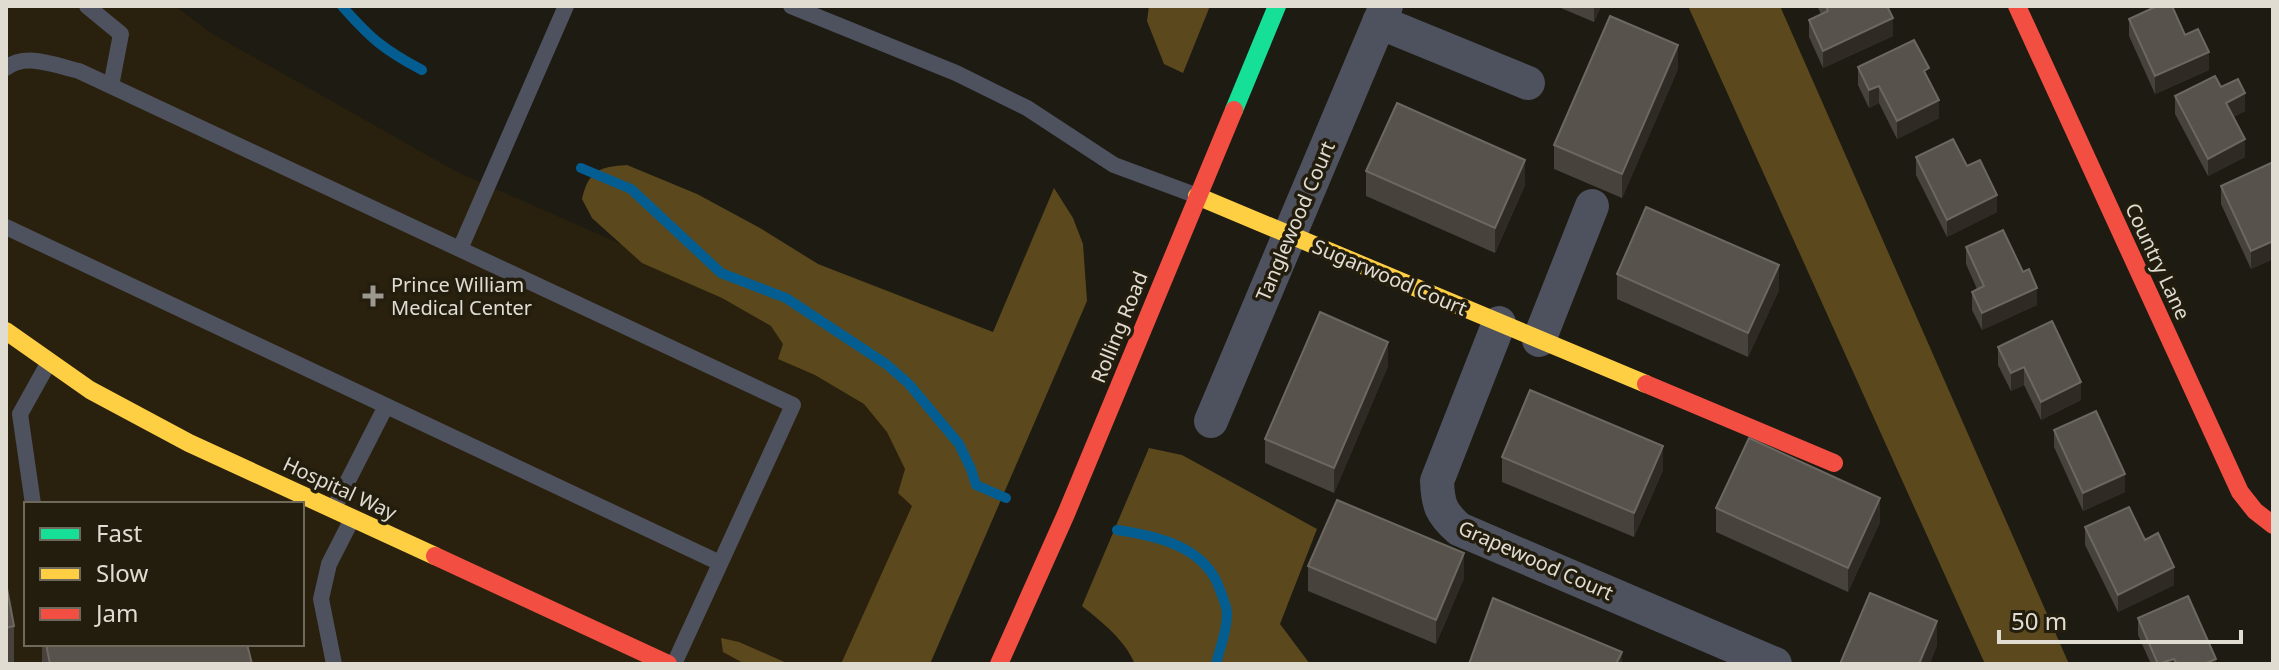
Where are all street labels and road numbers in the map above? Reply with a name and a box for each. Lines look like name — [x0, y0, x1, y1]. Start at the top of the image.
street label: Tanglewood Court — [1249, 137, 1341, 305]
street label: Country Lane — [2119, 198, 2197, 324]
street label: Sugarwood Court — [1309, 232, 1471, 322]
street label: Rolling Road — [1084, 267, 1154, 387]
street label: Hospital Way — [279, 450, 402, 526]
street label: Grapewood Court — [1454, 514, 1618, 606]

